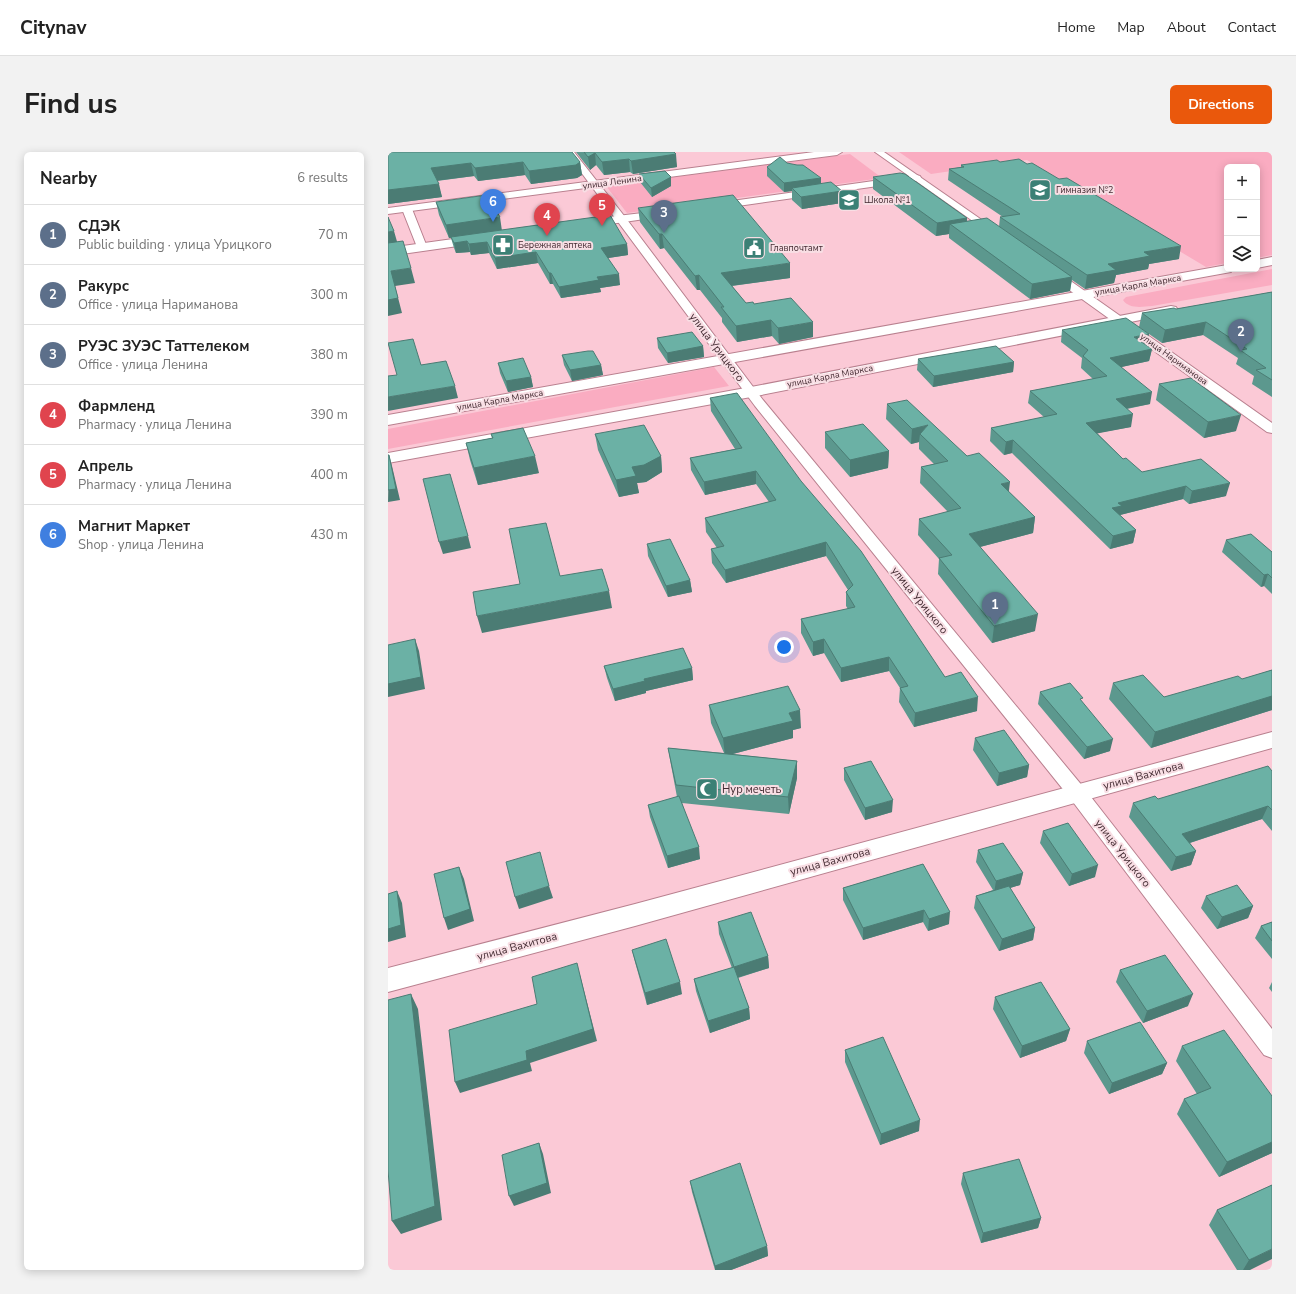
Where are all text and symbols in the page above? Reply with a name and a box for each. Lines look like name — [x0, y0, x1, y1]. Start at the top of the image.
text: Citynav — [20, 15, 87, 41]
text: Home — [1057, 18, 1095, 37]
text: Map — [1117, 18, 1145, 37]
text: About — [1167, 18, 1206, 37]
text: Contact — [1228, 18, 1276, 37]
text: Find us — [24, 85, 118, 123]
button: Directions — [1170, 85, 1272, 124]
map controls — [1224, 164, 1260, 272]
button: + — [1224, 164, 1260, 200]
text: Nearby — [40, 167, 97, 190]
text: 6 results — [297, 169, 348, 187]
street label: улица Ленина — [582, 172, 643, 192]
school or university icon: Гимназия №2 — [1027, 177, 1053, 203]
place label: Гимназия №2 — [1056, 184, 1113, 196]
school or university icon: Школа №1 — [836, 187, 862, 213]
pin: 6 — [480, 189, 506, 222]
pin: 5 — [589, 193, 615, 226]
place label: Школа №1 — [864, 194, 911, 206]
pin: 3 — [651, 200, 677, 233]
button: − — [1224, 200, 1260, 236]
pin: 4 — [534, 203, 560, 236]
text: СДЭК — [78, 216, 120, 236]
text: 1 — [49, 226, 57, 244]
text: 70 m — [318, 226, 348, 244]
pharmacy icon: Бережная аптека — [490, 232, 516, 258]
public building icon: Главпочтамт — [741, 235, 767, 261]
text: Public building · улица Урицкого — [78, 236, 272, 254]
button: layers — [1224, 236, 1260, 272]
place label: Бережная аптека — [518, 239, 592, 251]
place label: Главпочтамт — [770, 242, 823, 254]
street label: улица Карла Маркса — [1094, 271, 1182, 298]
text: Ракурс — [78, 276, 129, 296]
text: 2 — [49, 286, 57, 304]
text: 300 m — [310, 286, 348, 304]
text: Office · улица Нариманова — [78, 296, 238, 314]
street label: улица Урицкого — [686, 310, 747, 385]
pin: 2 — [1228, 319, 1254, 352]
street label: улица Нариманова — [1138, 330, 1210, 388]
text: РУЭС ЗУЭС Таттелеком — [78, 336, 249, 356]
text: 3 — [49, 346, 57, 364]
text: 380 m — [310, 346, 348, 364]
text: Office · улица Ленина — [78, 356, 208, 374]
street label: улица Карла Маркса — [786, 362, 874, 390]
street label: улица Карла Маркса — [456, 386, 544, 413]
text: Фармленд — [78, 396, 155, 416]
text: 4 — [49, 406, 57, 424]
text: 390 m — [310, 406, 348, 424]
text: Pharmacy · улица Ленина — [78, 416, 232, 434]
text: Апрель — [78, 456, 133, 476]
text: 5 — [49, 466, 57, 484]
text: 400 m — [310, 466, 348, 484]
text: Pharmacy · улица Ленина — [78, 476, 232, 494]
text: Магнит Маркет — [78, 516, 190, 536]
text: 6 — [49, 526, 57, 544]
text: 430 m — [310, 526, 348, 544]
text: Shop · улица Ленина — [78, 536, 204, 554]
street label: улица Урицкого — [888, 564, 951, 637]
pin: 1 — [982, 592, 1008, 625]
your location — [774, 637, 794, 657]
street label: улица Вахитова — [1101, 758, 1185, 793]
mosque icon: Нур мечеть — [694, 776, 720, 802]
place label: Нур мечеть — [722, 782, 782, 797]
street label: улица Урицкого — [1091, 816, 1154, 890]
street label: улица Вахитова — [788, 844, 872, 879]
street label: улица Вахитова — [475, 929, 559, 964]

